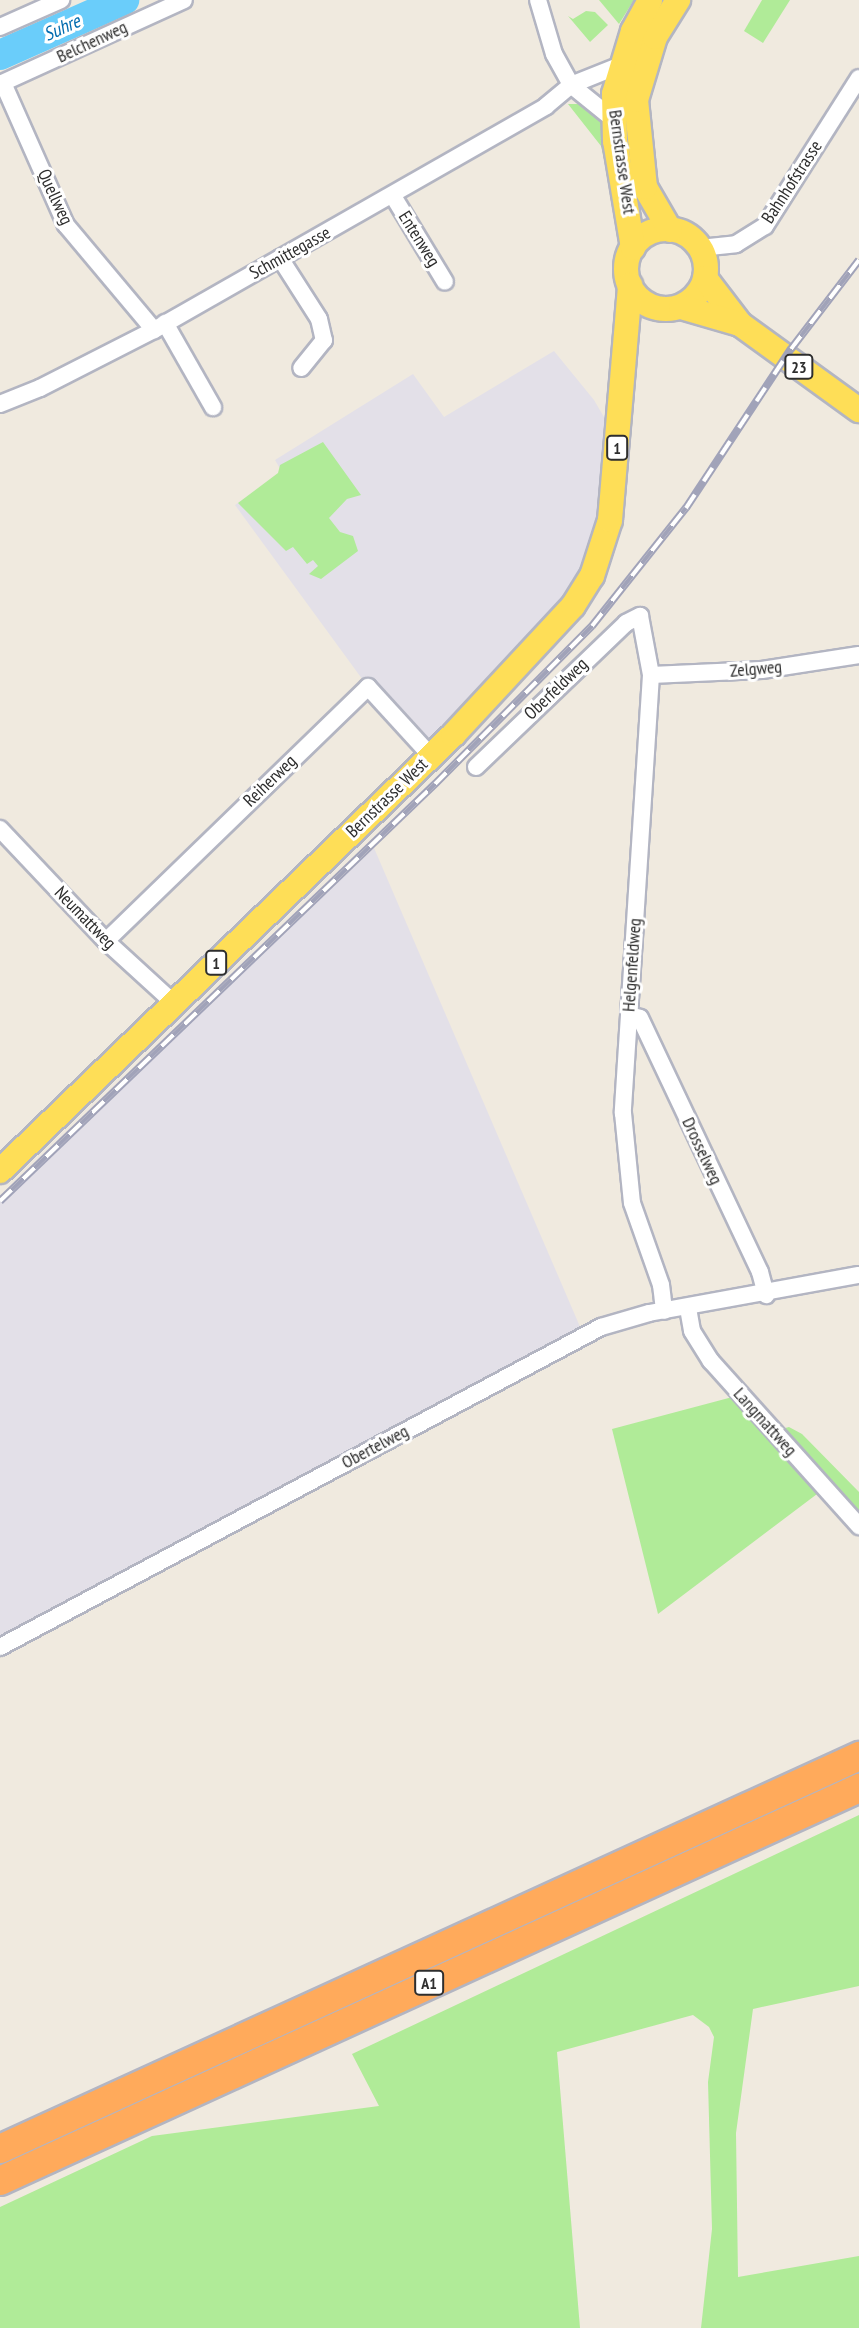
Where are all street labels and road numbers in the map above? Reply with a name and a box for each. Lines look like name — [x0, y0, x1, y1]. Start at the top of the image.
street label: Belchenweg — [53, 16, 131, 68]
street label: Bernstrasse West — [604, 108, 640, 216]
street label: Bahnhofstrasse — [757, 137, 827, 227]
street label: Quellweg — [33, 166, 77, 228]
street label: Entenweg — [394, 207, 444, 271]
street label: Schmittegasse — [246, 222, 334, 284]
road number: 23 — [783, 354, 815, 380]
road number: 1 — [605, 436, 629, 461]
street label: Oberfeldweg — [520, 654, 592, 724]
street label: Zelgweg — [729, 656, 783, 682]
street label: Reiherweg — [239, 751, 301, 811]
street label: Bernstrasse West — [342, 754, 432, 842]
street label: Neumattweg — [50, 882, 120, 954]
street label: Helgenfeldweg — [618, 917, 646, 1013]
road number: 1 — [204, 951, 228, 976]
street label: Drosselweg — [677, 1114, 727, 1188]
street label: Langmattweg — [729, 1383, 801, 1461]
street label: Obertelweg — [338, 1420, 412, 1474]
road number: A1 — [413, 1970, 445, 1996]

